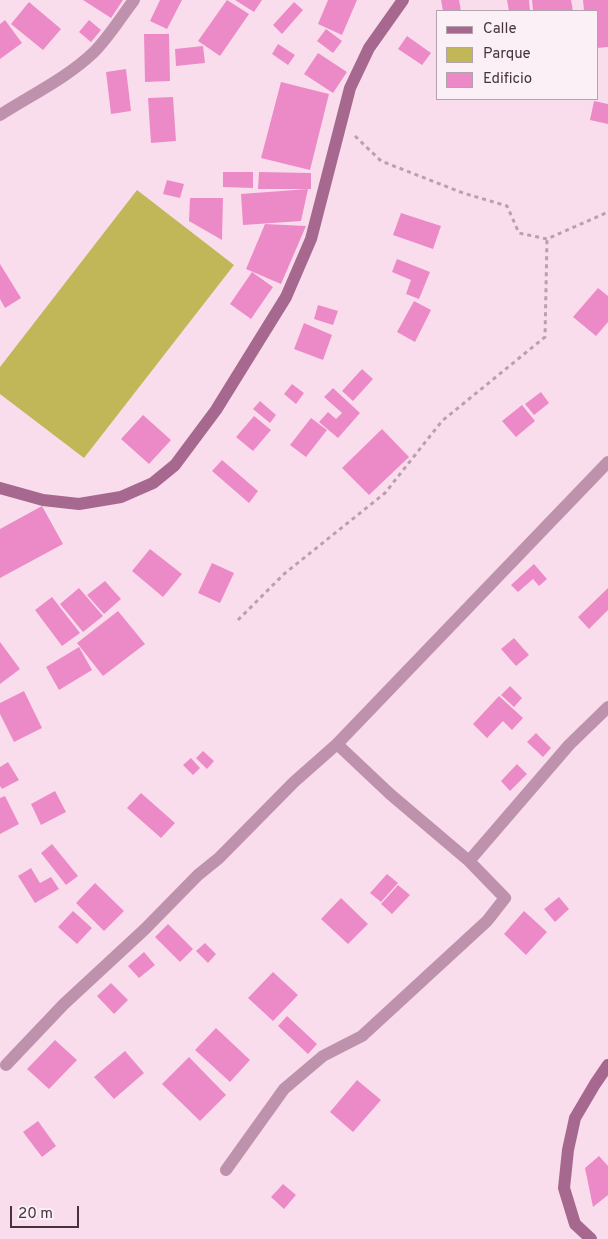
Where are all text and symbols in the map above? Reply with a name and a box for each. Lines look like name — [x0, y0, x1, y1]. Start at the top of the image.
legend — [436, 10, 598, 100]
text: Calle — [483, 20, 517, 39]
text: Parque — [483, 45, 531, 64]
text: Edificio — [483, 70, 532, 89]
scale bar — [12, 1196, 81, 1228]
text: 20 m — [18, 1205, 53, 1224]

